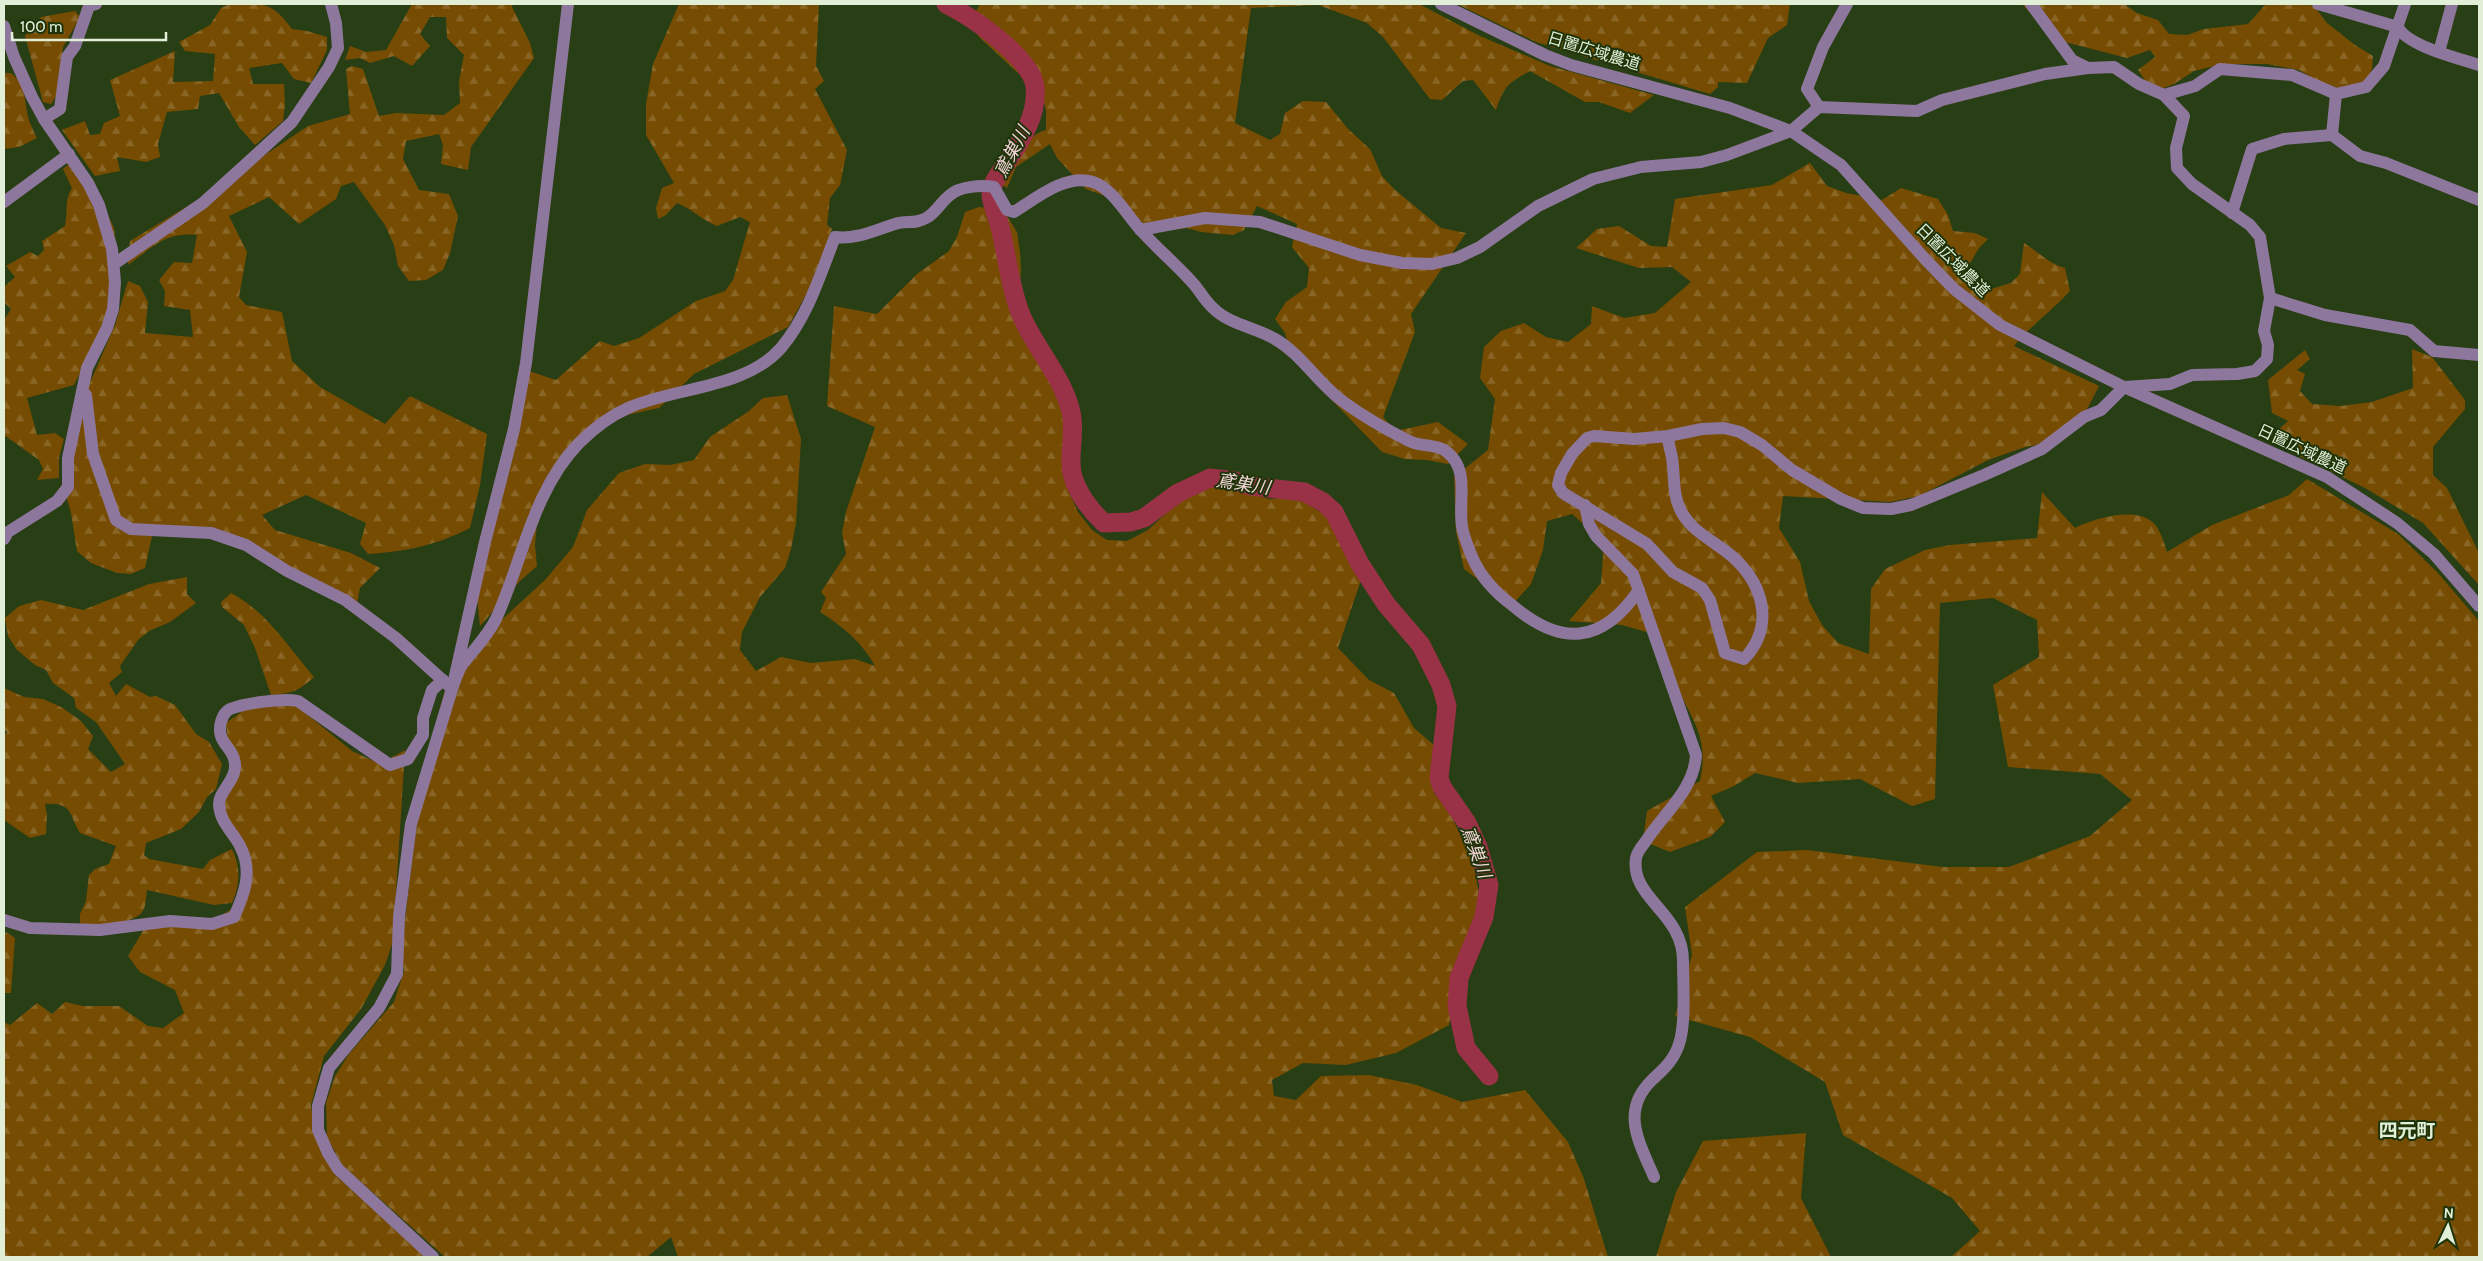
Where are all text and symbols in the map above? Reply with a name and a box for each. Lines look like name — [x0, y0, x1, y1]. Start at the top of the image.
scale bar — [12, 10, 166, 42]
text: 100 m — [20, 18, 62, 36]
street label: 日置広域農道 — [1545, 28, 1643, 74]
water label: 鳶巣川 — [990, 121, 1035, 181]
street label: 日置広域農道 — [1912, 219, 1994, 301]
street label: 日置広域農道 — [2254, 420, 2350, 478]
water label: 鳶巣川 — [1215, 469, 1273, 499]
water label: 鳶巣川 — [1456, 823, 1496, 883]
district label: 四元町 — [2378, 1119, 2436, 1142]
north arrow — [2423, 1201, 2473, 1251]
text: N — [2443, 1204, 2454, 1222]

